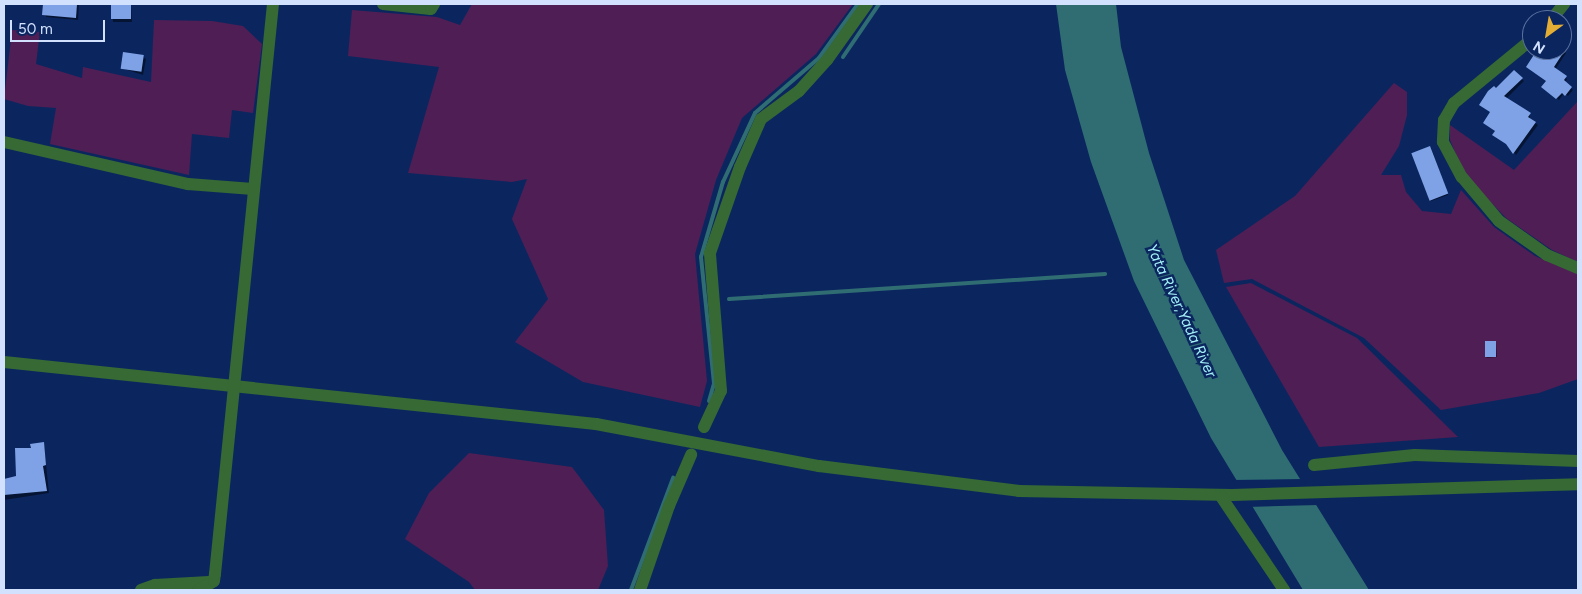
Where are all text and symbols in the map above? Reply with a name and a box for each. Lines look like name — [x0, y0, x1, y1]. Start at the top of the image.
scale bar — [12, 10, 108, 42]
north arrow — [1522, 10, 1572, 60]
text: 50 m — [18, 20, 53, 38]
text: N — [1530, 37, 1548, 57]
water label: Yata River;Yada River — [1142, 241, 1220, 381]

